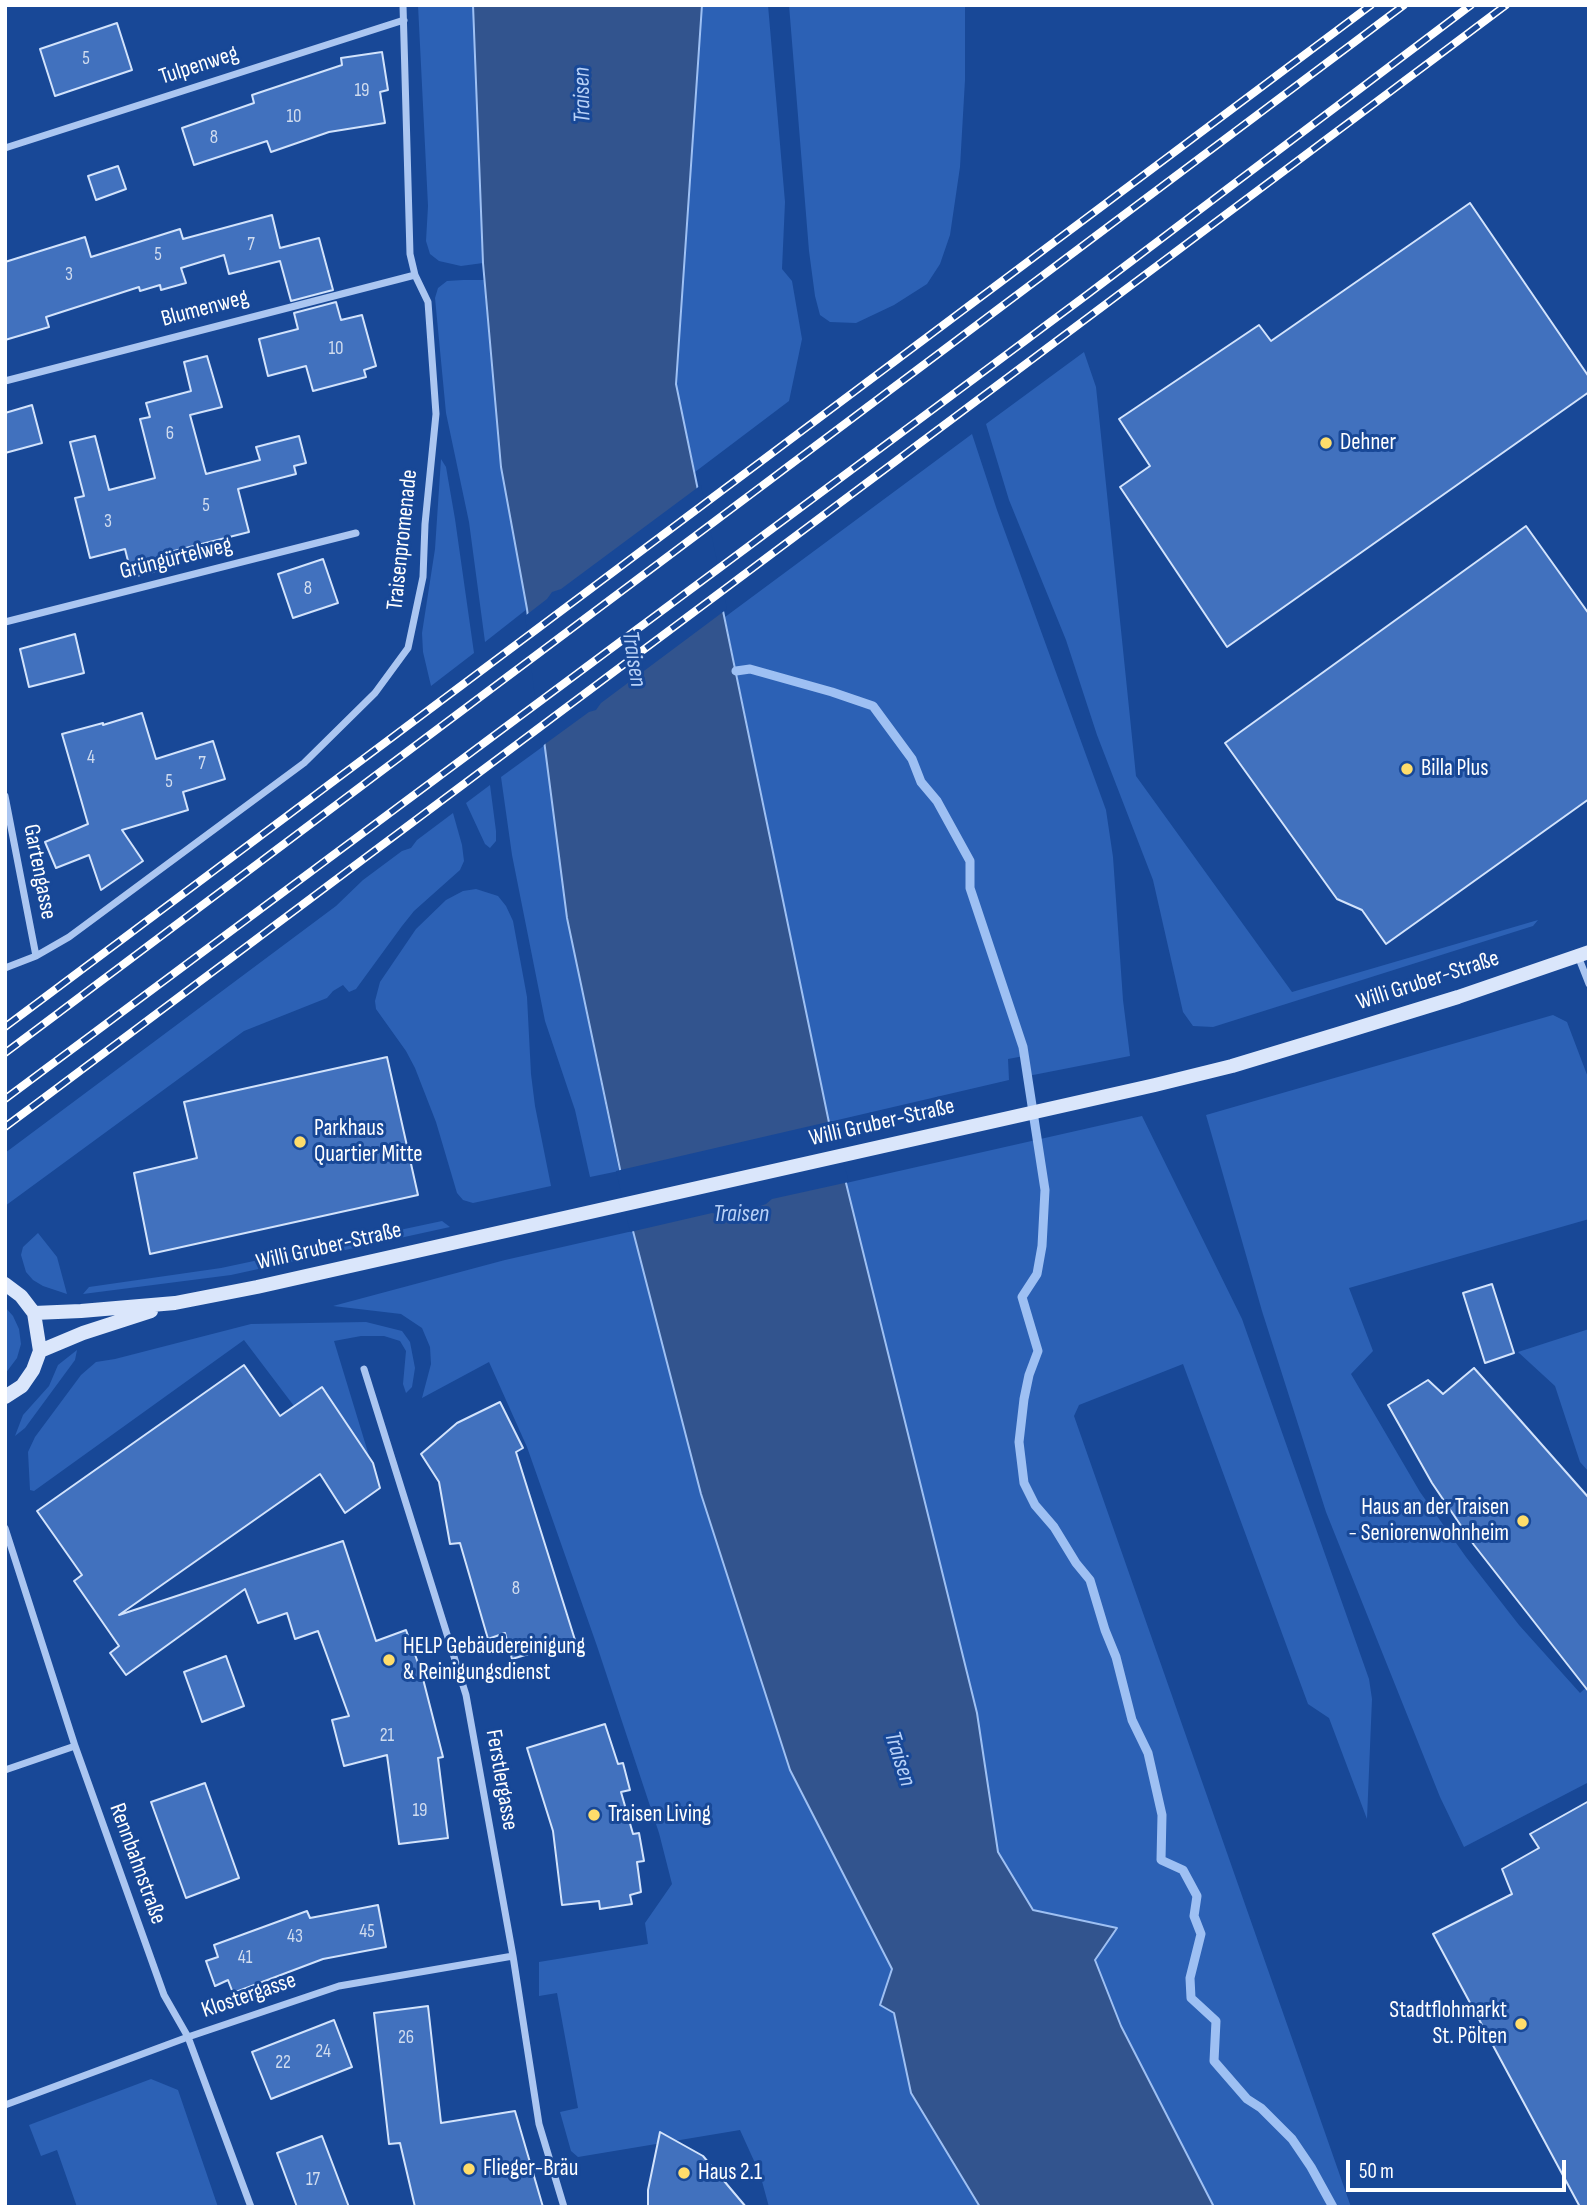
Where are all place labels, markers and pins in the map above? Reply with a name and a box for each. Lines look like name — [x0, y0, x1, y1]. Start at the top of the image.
place label: Dehner — [1340, 429, 1396, 457]
marker: Dehner — [1318, 435, 1334, 451]
place label: Billa Plus — [1421, 755, 1488, 783]
marker: Billa Plus — [1399, 761, 1415, 777]
place label: Parkhaus Quartier Mitte — [314, 1115, 422, 1169]
marker: Parkhaus Quartier Mitte — [292, 1134, 308, 1150]
place label: Haus an der Traisen - Seniorenwohnheim — [1349, 1494, 1509, 1548]
marker: Haus an der Traisen - Seniorenwohnheim — [1515, 1513, 1531, 1529]
place label: HELP Gebäudereinigung & Reinigungsdienst — [403, 1633, 585, 1687]
marker: HELP Gebäudereinigung & Reinigungsdienst — [381, 1652, 397, 1668]
place label: Traisen Living — [608, 1801, 711, 1829]
marker: Traisen Living — [586, 1807, 602, 1823]
place label: Stadtflohmarkt St. Pölten — [1389, 1997, 1507, 2051]
marker: Stadtflohmarkt St. Pölten — [1513, 2016, 1529, 2032]
place label: Flieger-Bräu — [483, 2155, 578, 2183]
place label: Haus 2.1 — [698, 2159, 762, 2187]
marker: Flieger-Bräu — [461, 2161, 477, 2177]
marker: Haus 2.1 — [676, 2165, 692, 2181]

